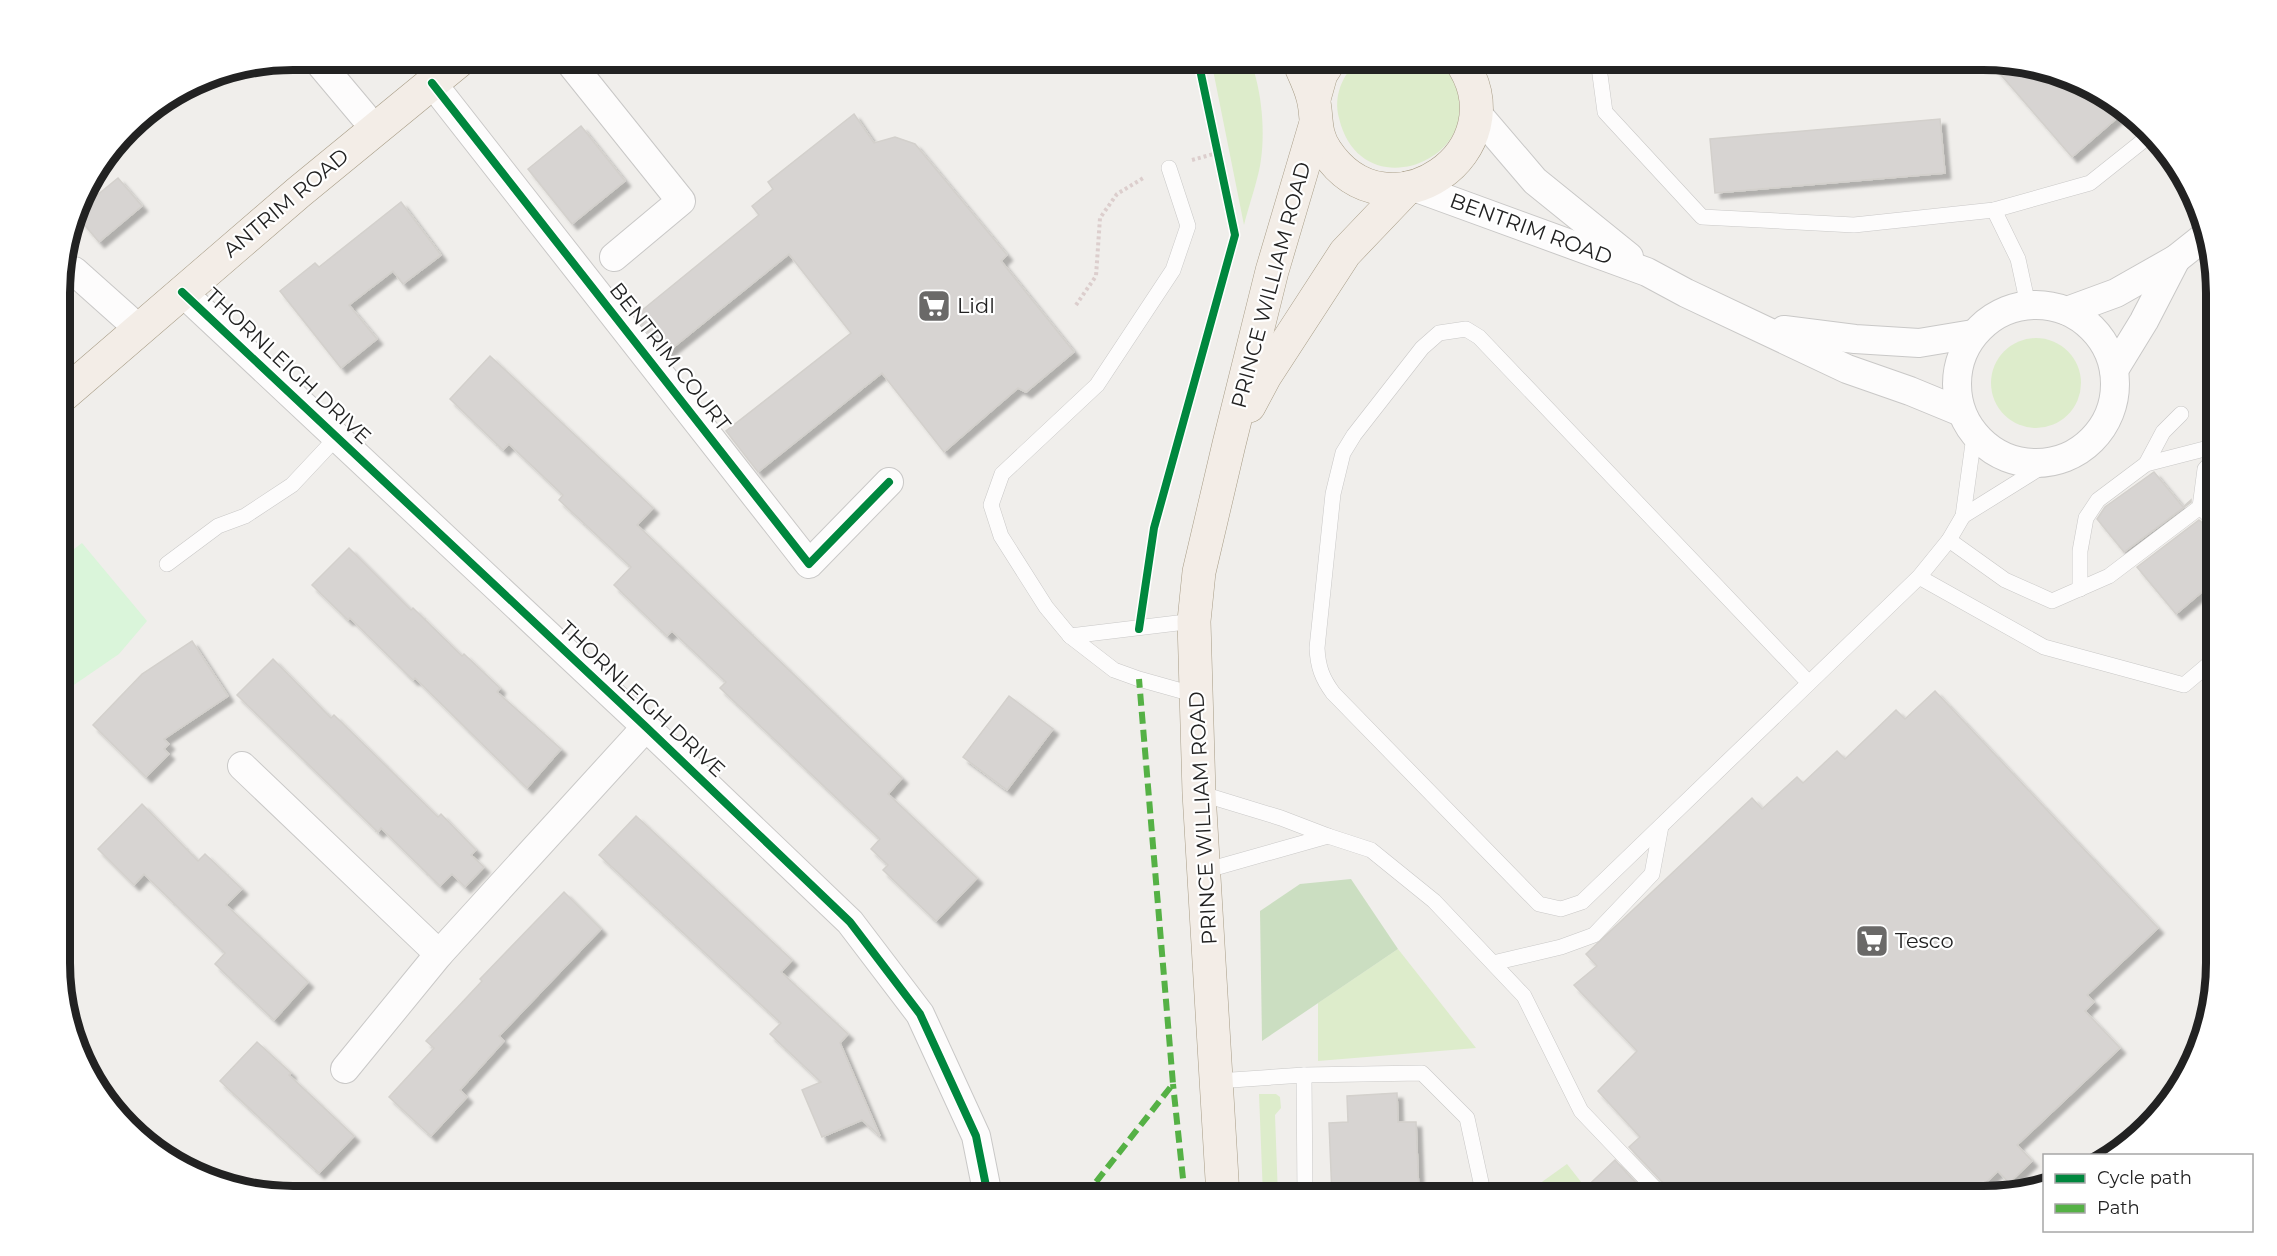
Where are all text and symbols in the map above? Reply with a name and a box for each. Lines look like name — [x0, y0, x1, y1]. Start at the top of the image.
street label: ANTRIM ROAD — [218, 143, 354, 262]
street label: PRINCE WILLIAM ROAD — [1226, 159, 1315, 411]
street label: BENTRIM ROAD — [1447, 188, 1616, 270]
street label: BENTRIM COURT — [605, 277, 736, 436]
street label: THORNLEIGH DRIVE — [200, 282, 376, 449]
supermarket icon: Lidl — [916, 288, 952, 324]
place label: Lidl — [957, 293, 995, 318]
street label: THORNLEIGH DRIVE — [554, 615, 730, 782]
street label: PRINCE WILLIAM ROAD — [1183, 691, 1222, 945]
supermarket icon: Tesco — [1854, 923, 1890, 959]
place label: Tesco — [1895, 928, 1954, 953]
legend — [2043, 1154, 2253, 1232]
text: Cycle path — [2097, 1167, 2192, 1189]
text: Path — [2097, 1197, 2140, 1219]

